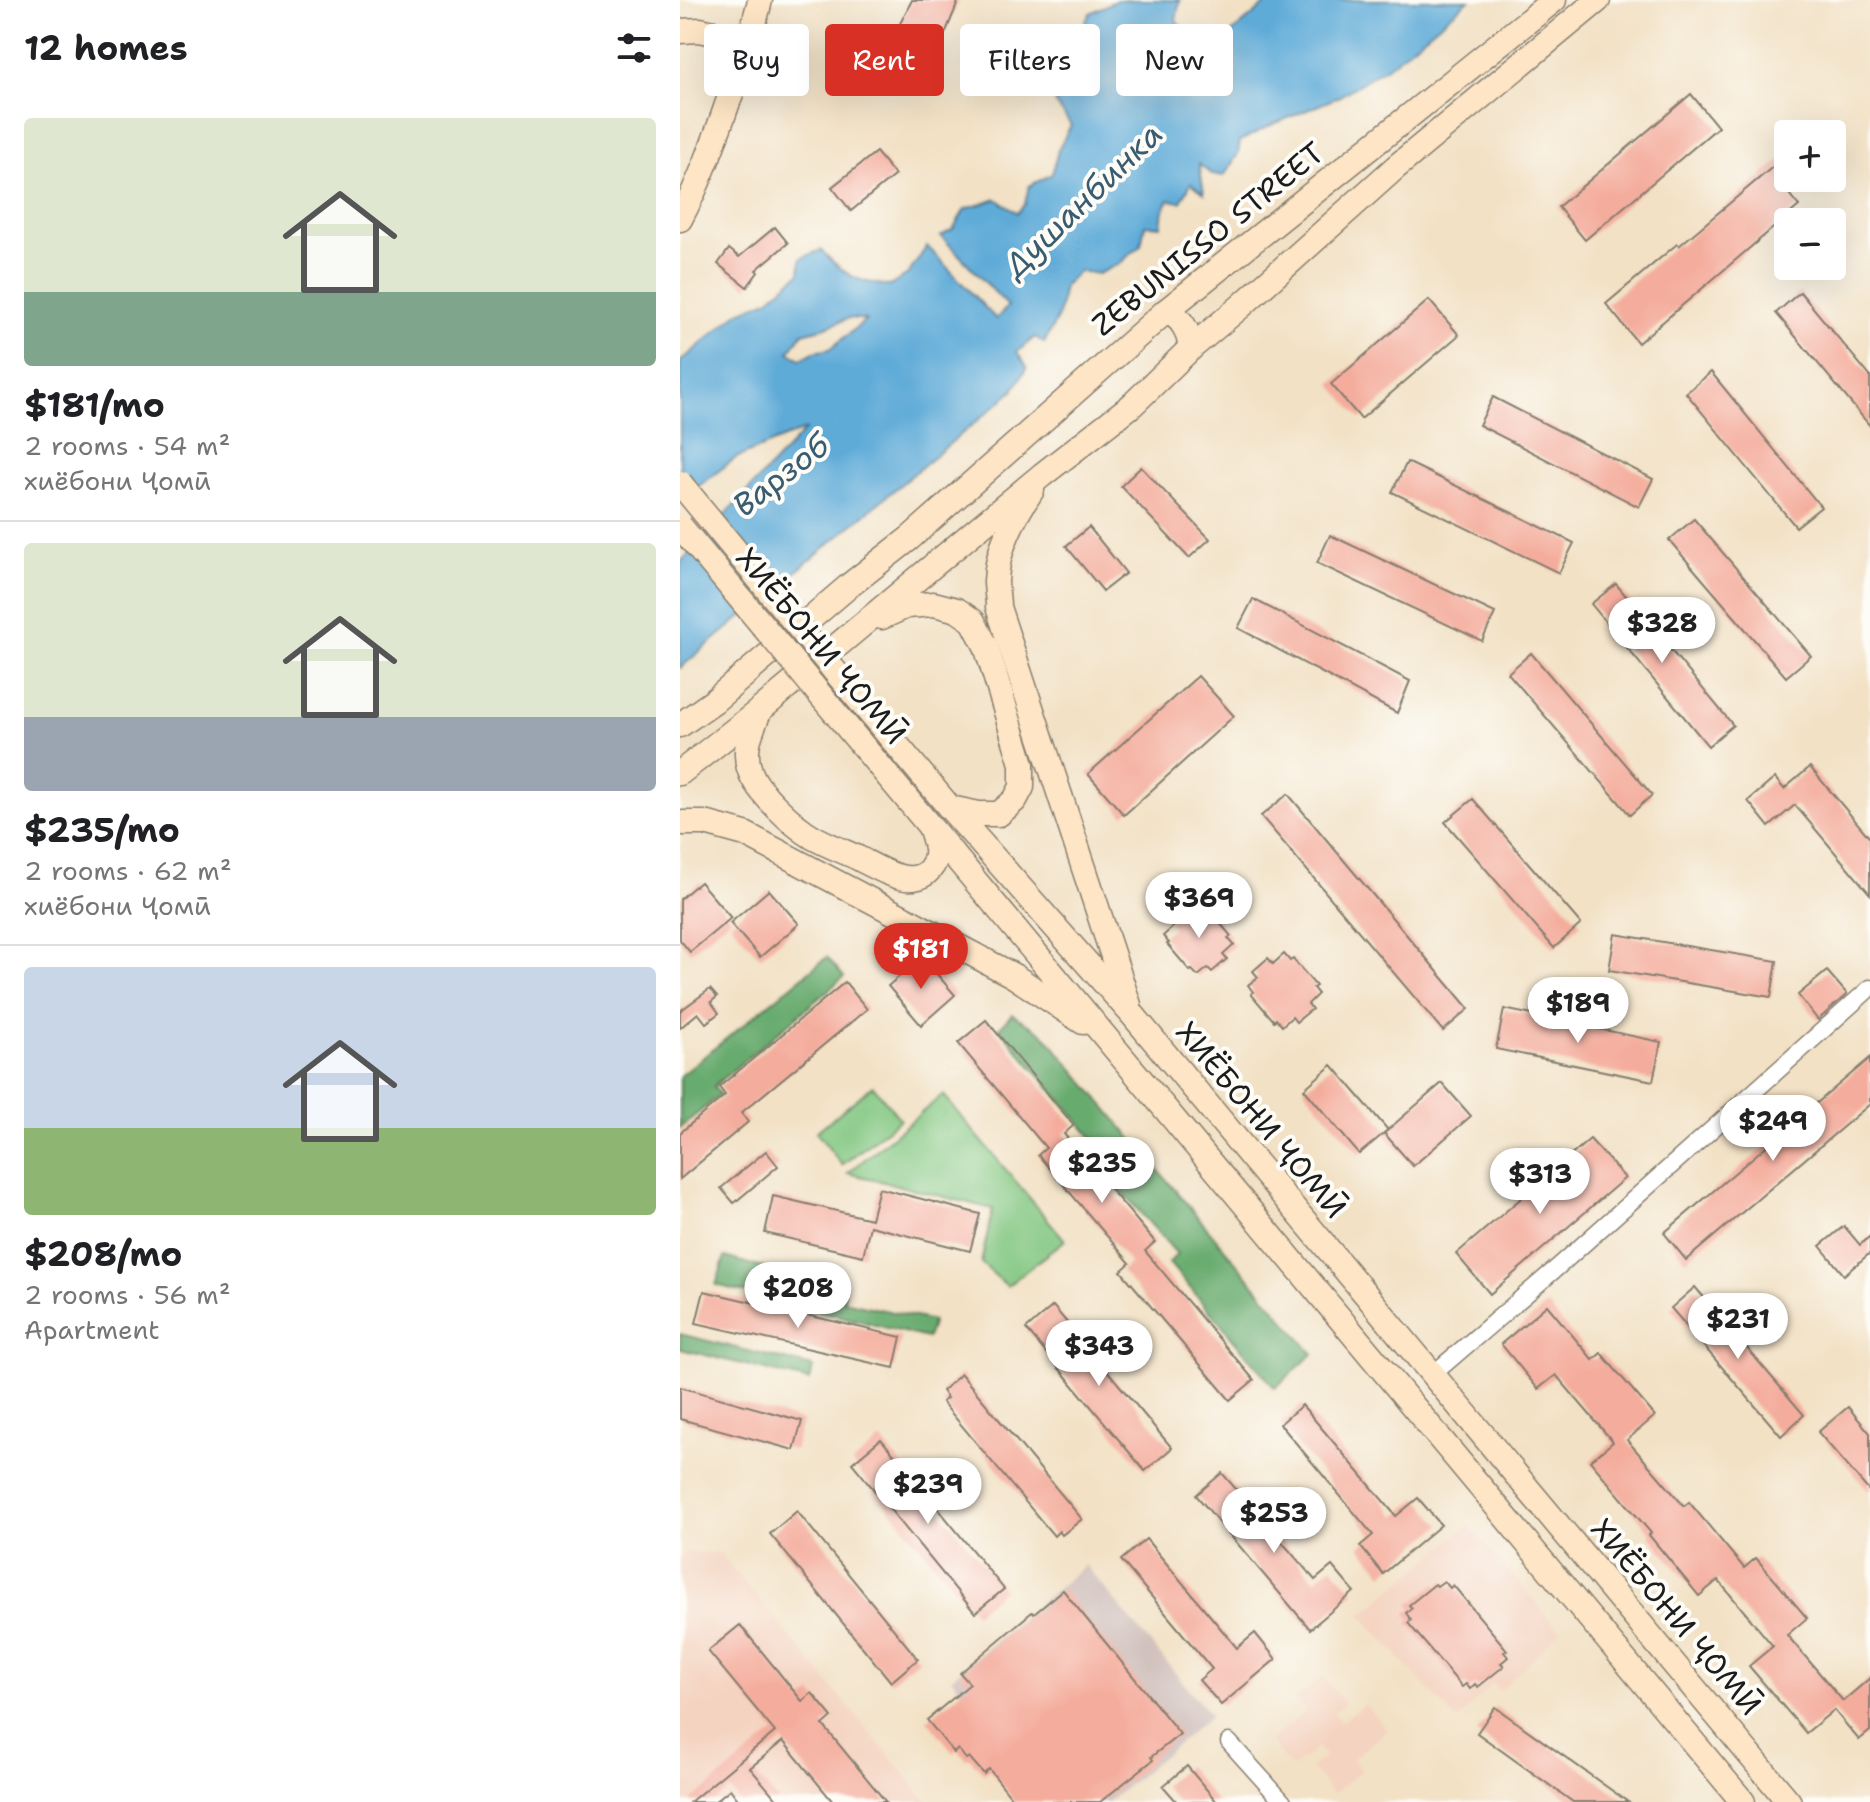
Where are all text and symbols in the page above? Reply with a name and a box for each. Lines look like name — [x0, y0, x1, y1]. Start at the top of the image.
chip: Buy — [704, 24, 809, 96]
chip: Rent — [825, 24, 944, 96]
chip: Filters — [960, 24, 1100, 96]
chip: New — [1116, 24, 1233, 96]
text: 12 homes — [24, 25, 188, 71]
icon: filters — [612, 26, 656, 70]
water label: Душанбинка — [992, 113, 1172, 288]
map controls — [1774, 120, 1846, 280]
button: + — [1774, 120, 1846, 192]
street label: ZEBUNISSO STREET — [1083, 132, 1332, 345]
icon: home — [268, 170, 412, 314]
button: − — [1774, 208, 1846, 280]
text: $181/mo — [24, 382, 165, 428]
water label: Варзоб — [723, 422, 840, 526]
text: 2 rooms · 54 m² — [24, 428, 230, 463]
text: хиёбони Ҷомӣ — [24, 463, 211, 498]
street label: ХИЁБОНИ ҶОМӢ — [727, 539, 916, 753]
icon: home — [268, 595, 412, 739]
pin: $328 — [1615, 597, 1709, 665]
text: $328 — [1626, 605, 1698, 640]
text: $235/mo — [24, 807, 180, 853]
text: 2 rooms · 62 m² — [24, 853, 232, 888]
pin: $369 — [1152, 872, 1246, 940]
text: $369 — [1163, 880, 1235, 915]
text: хиёбони Ҷомӣ — [24, 888, 211, 923]
pin: $181 — [874, 923, 968, 991]
text: $181 — [892, 931, 950, 966]
pin: $189 — [1531, 977, 1625, 1045]
text: $189 — [1546, 985, 1610, 1020]
street label: ХИЁБОНИ ҶОМӢ — [1167, 1013, 1356, 1227]
icon: home — [268, 1019, 412, 1163]
pin: $249 — [1726, 1095, 1820, 1163]
text: $249 — [1738, 1103, 1808, 1138]
pin: $235 — [1055, 1137, 1149, 1205]
text: $235 — [1067, 1145, 1137, 1180]
pin: $313 — [1493, 1148, 1587, 1216]
text: $313 — [1508, 1156, 1572, 1191]
text: $208/mo — [24, 1231, 182, 1277]
pin: $208 — [751, 1262, 845, 1330]
text: $208 — [762, 1270, 834, 1305]
text: 2 rooms · 56 m² — [24, 1277, 231, 1312]
pin: $231 — [1691, 1293, 1785, 1361]
text: $231 — [1706, 1301, 1770, 1336]
text: Apartment — [24, 1312, 160, 1347]
pin: $343 — [1052, 1320, 1146, 1388]
text: $343 — [1064, 1328, 1134, 1363]
pin: $239 — [881, 1458, 975, 1526]
text: $239 — [893, 1466, 963, 1501]
pin: $253 — [1227, 1487, 1321, 1555]
text: $253 — [1239, 1495, 1309, 1530]
street label: ХИЁБОНИ ҶОМӢ — [1582, 1510, 1771, 1724]

